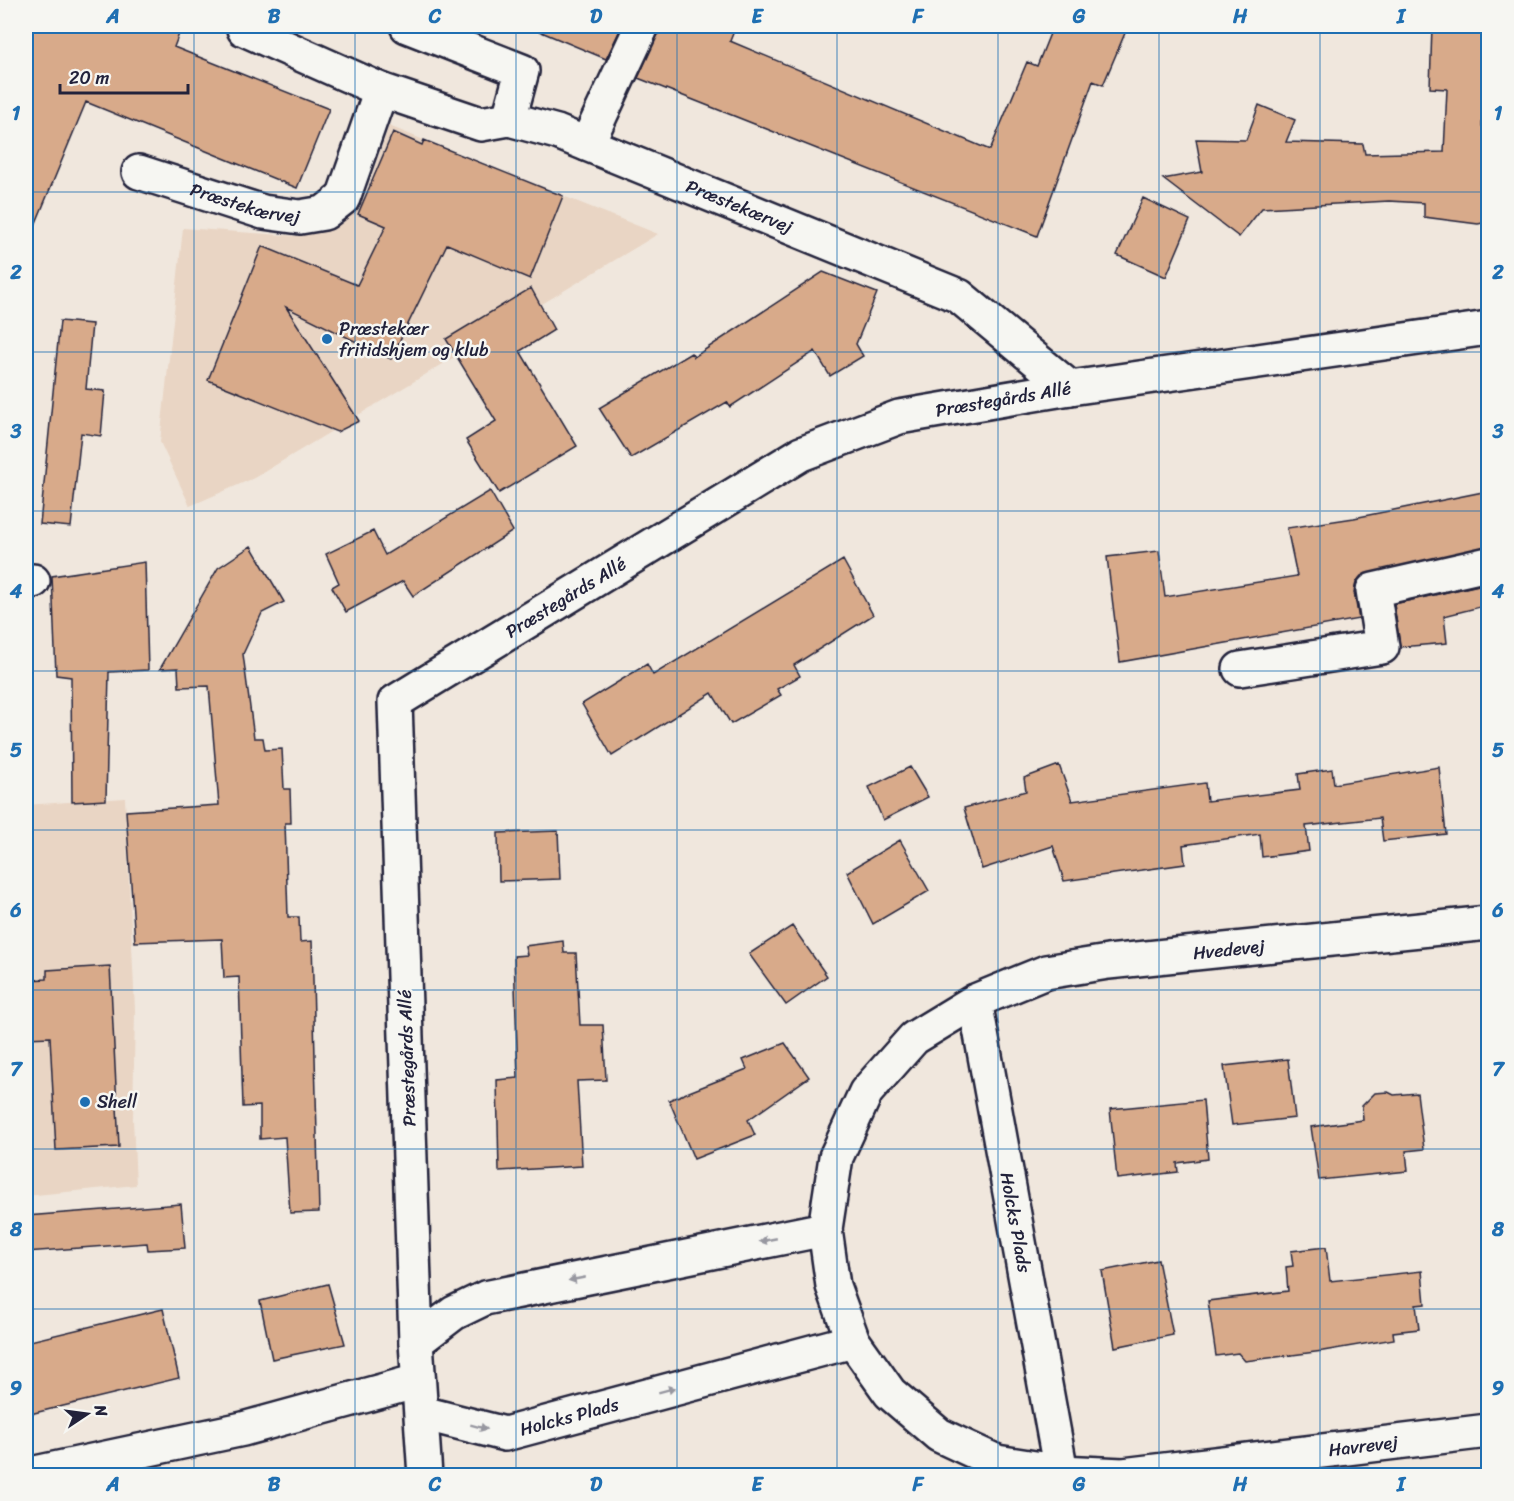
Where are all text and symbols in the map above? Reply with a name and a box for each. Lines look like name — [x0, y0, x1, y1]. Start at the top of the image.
text: A — [105, 0, 120, 34]
text: B — [268, 0, 281, 34]
text: C — [428, 0, 442, 34]
text: D — [590, 0, 603, 34]
text: E — [751, 0, 764, 34]
text: F — [912, 0, 925, 34]
text: G — [1072, 0, 1086, 34]
text: H — [1232, 0, 1248, 34]
text: I — [1396, 0, 1407, 34]
scale bar — [60, 57, 188, 95]
text: 20 m — [69, 62, 109, 94]
text: 1 — [12, 96, 21, 131]
text: 1 — [1494, 96, 1503, 131]
street label: Præstekærvej — [681, 170, 798, 243]
street label: Præstekærvej — [186, 173, 302, 233]
text: 2 — [9, 255, 22, 290]
text: 2 — [1491, 255, 1504, 290]
place label: Præstekær fritidshjem og klub — [339, 313, 489, 366]
marker: Præstekær fritidshjem og klub — [320, 332, 334, 346]
street label: Præstegårds Allé — [933, 372, 1074, 427]
text: 3 — [10, 414, 22, 449]
text: 3 — [1492, 414, 1504, 449]
street label: Præstegårds Allé — [499, 548, 633, 647]
text: 4 — [9, 574, 23, 609]
text: 4 — [1491, 574, 1505, 609]
text: 5 — [10, 733, 22, 768]
text: 5 — [1492, 733, 1504, 768]
text: 6 — [9, 893, 22, 928]
text: 6 — [1491, 893, 1504, 928]
street label: Hvedevej — [1191, 930, 1266, 969]
street label: Præstegårds Allé — [389, 989, 425, 1127]
text: 7 — [10, 1052, 23, 1087]
text: 7 — [1492, 1052, 1505, 1087]
place label: Shell — [97, 1086, 138, 1118]
marker: Shell — [78, 1095, 92, 1109]
street label: Holcks Plads — [991, 1170, 1040, 1276]
text: 8 — [9, 1212, 23, 1247]
text: 8 — [1491, 1212, 1505, 1247]
one-way arrow — [758, 1236, 777, 1245]
one-way arrow — [567, 1275, 586, 1284]
text: 9 — [10, 1371, 22, 1406]
text: 9 — [1492, 1371, 1504, 1406]
north arrow — [57, 1384, 117, 1444]
one-way arrow — [658, 1385, 677, 1395]
street label: Holcks Plads — [516, 1388, 623, 1445]
text: N — [86, 1401, 117, 1420]
one-way arrow — [470, 1423, 488, 1432]
street label: Havrevej — [1327, 1426, 1400, 1466]
text: A — [105, 1467, 120, 1501]
text: B — [268, 1467, 281, 1501]
text: C — [428, 1467, 442, 1501]
text: D — [590, 1467, 603, 1501]
text: E — [751, 1467, 764, 1501]
text: F — [912, 1467, 925, 1501]
text: G — [1072, 1467, 1086, 1501]
text: H — [1232, 1467, 1248, 1501]
text: I — [1396, 1467, 1407, 1501]

